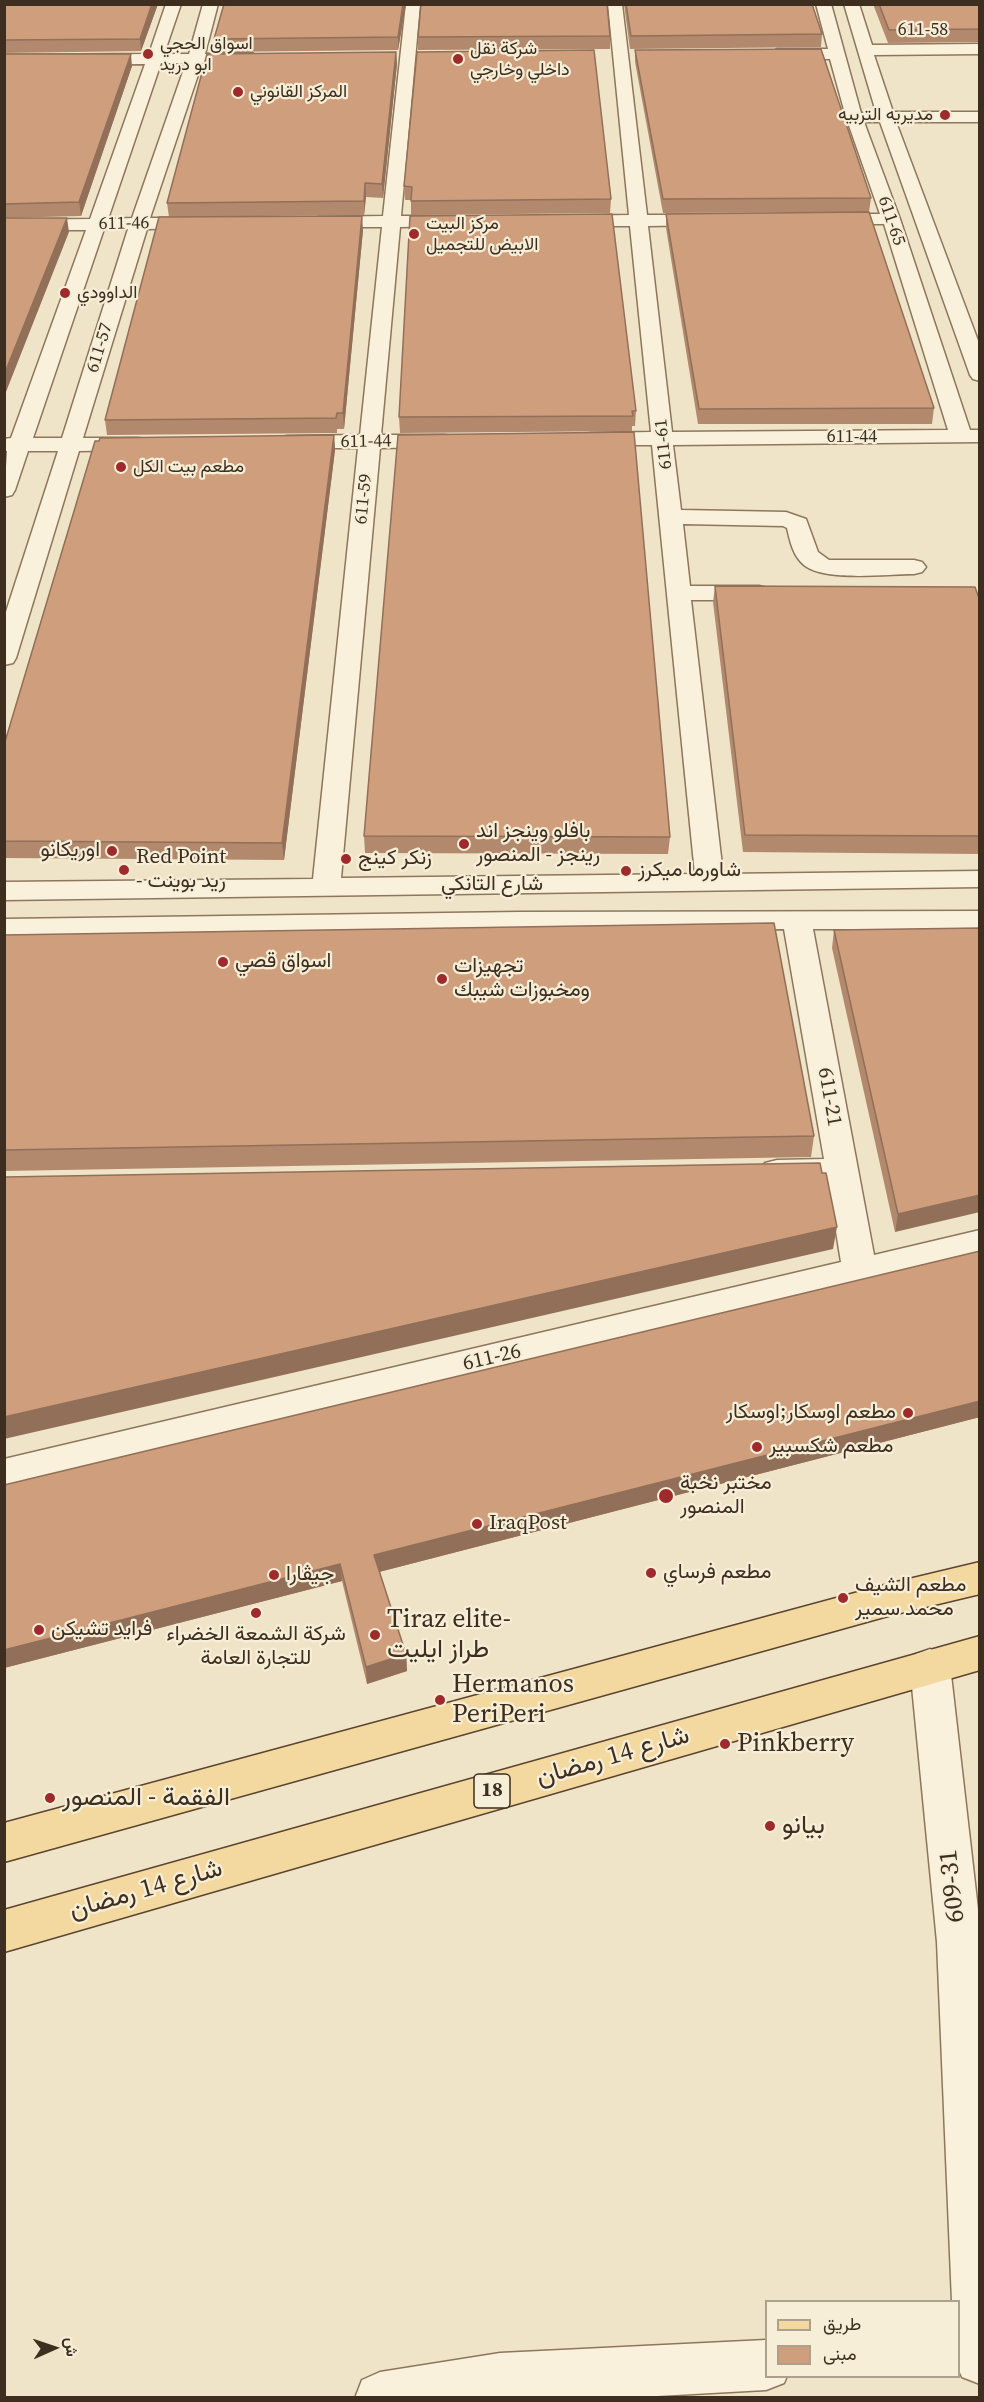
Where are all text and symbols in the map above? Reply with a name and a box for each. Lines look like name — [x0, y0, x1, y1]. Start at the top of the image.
street label: 611-58 — [898, 19, 948, 41]
place label: اسواق الحجي ابو دريد — [160, 33, 253, 76]
place label: شركة نقل داخلي وخارجي — [470, 38, 570, 80]
marker: اسواق الحجي ابو دريد — [141, 47, 155, 61]
marker: شركة نقل داخلي وخارجي — [451, 52, 465, 66]
place label: المركز القانوني — [250, 81, 347, 103]
marker: المركز القانوني — [231, 85, 245, 99]
place label: مديريه التربيه — [838, 104, 933, 126]
marker: مديريه التربيه — [938, 108, 952, 122]
street label: 611-65 — [873, 194, 909, 248]
street label: 611-46 — [99, 213, 149, 235]
place label: مركز البيت الابيض للتجميل — [426, 213, 538, 256]
marker: مركز البيت الابيض للتجميل — [407, 227, 421, 241]
place label: الداوودي — [77, 282, 137, 304]
marker: الداوودي — [58, 286, 72, 300]
street label: 611-57 — [82, 321, 118, 375]
street label: 611-61 — [651, 418, 677, 470]
street label: 611-44 — [827, 426, 877, 448]
street label: 611-44 — [341, 431, 391, 453]
place label: مطعم بيت الكل — [133, 456, 244, 478]
marker: مطعم بيت الكل — [114, 460, 128, 474]
street label: 611-59 — [351, 473, 377, 525]
place label: بافلو وينجز اند رينجز - المنصور — [476, 819, 600, 869]
marker: بافلو وينجز اند رينجز - المنصور — [457, 837, 471, 851]
place label: اوريكانو — [41, 838, 100, 864]
marker: اوريكانو — [105, 844, 119, 858]
place label: Red Point - ريد بوينت — [136, 845, 226, 895]
place label: زنكر كينج — [358, 846, 432, 872]
marker: زنكر كينج — [339, 852, 353, 866]
place label: شاورما ميكرز — [638, 858, 741, 884]
marker: Red Point - ريد بوينت — [117, 863, 131, 877]
marker: شاورما ميكرز — [619, 864, 633, 878]
street label: شارع التانكي — [441, 872, 543, 898]
place label: اسواق قصي — [235, 949, 331, 975]
place label: تجهيزات ومخبوزات شيبك — [454, 954, 590, 1004]
marker: اسواق قصي — [216, 955, 230, 969]
marker: تجهيزات ومخبوزات شيبك — [435, 972, 449, 986]
street label: 611-21 — [811, 1066, 847, 1128]
street label: 611-26 — [460, 1339, 524, 1377]
place label: مطعم اوسكار;اوسكار — [726, 1400, 896, 1426]
marker: مطعم اوسكار;اوسكار — [901, 1406, 915, 1420]
place label: مطعم شكسبير — [769, 1434, 893, 1460]
marker: مطعم شكسبير — [750, 1440, 764, 1454]
place label: مختبر نخبة المنصور — [680, 1471, 772, 1521]
marker: مختبر نخبة المنصور — [657, 1487, 675, 1505]
place label: IraqPost — [489, 1511, 567, 1537]
marker: IraqPost — [470, 1517, 484, 1531]
place label: مطعم فرساي — [663, 1560, 772, 1586]
place label: جيڤارا — [286, 1562, 334, 1588]
marker: مطعم فرساي — [644, 1566, 658, 1580]
marker: جيڤارا — [267, 1568, 281, 1582]
place label: مطعم الشيف محمد سمير — [855, 1573, 966, 1623]
marker: مطعم الشيف محمد سمير — [836, 1591, 850, 1605]
place label: Tiraz elite- طراز ايليت — [387, 1604, 511, 1666]
marker: شركة الشمعة الخضراء للتجارة العامة — [249, 1606, 263, 1620]
place label: فرايد تشيكن — [51, 1617, 152, 1643]
place label: شركة الشمعة الخضراء للتجارة العامة — [166, 1622, 346, 1672]
marker: فرايد تشيكن — [32, 1623, 46, 1637]
marker: Tiraz elite- طراز ايليت — [368, 1628, 382, 1642]
place label: Hermanos PeriPeri — [452, 1669, 574, 1730]
marker: Hermanos PeriPeri — [433, 1693, 447, 1707]
street label: شارع 14 رمضان — [533, 1720, 693, 1794]
place label: Pinkberry — [737, 1728, 854, 1760]
marker: Pinkberry — [718, 1737, 732, 1751]
road number: 18 — [474, 1774, 510, 1808]
place label: الفقمة - المنصور — [62, 1782, 230, 1814]
marker: الفقمة - المنصور — [43, 1791, 57, 1805]
place label: بيانو — [782, 1810, 825, 1842]
marker: بيانو — [763, 1819, 777, 1833]
street label: 609-31 — [934, 1848, 972, 1924]
street label: شارع 14 رمضان — [66, 1853, 226, 1927]
legend — [765, 2300, 960, 2378]
text: طريق — [823, 2311, 861, 2336]
north arrow — [24, 2318, 84, 2378]
text: ش — [60, 2337, 83, 2357]
text: مبنى — [823, 2341, 857, 2366]

